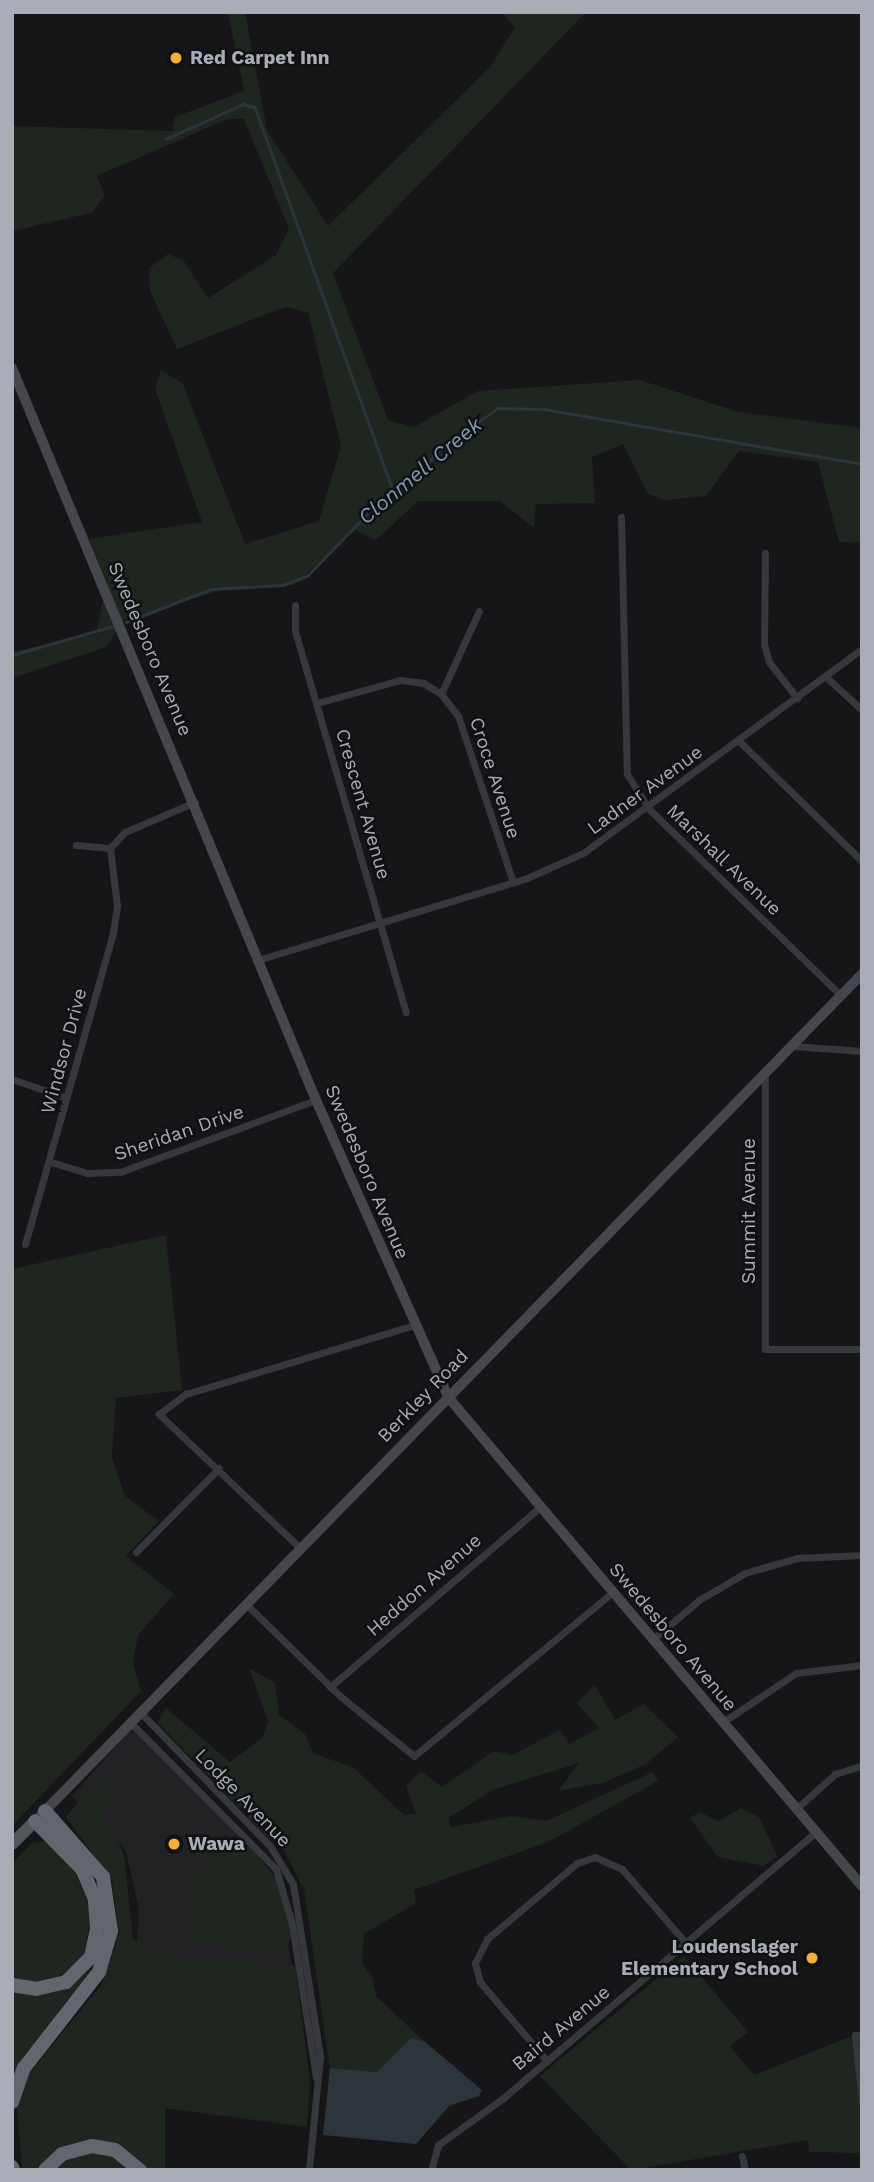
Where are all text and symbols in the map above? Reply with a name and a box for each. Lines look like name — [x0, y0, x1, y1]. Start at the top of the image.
place label: Red Carpet Inn — [190, 47, 330, 69]
marker: Red Carpet Inn — [168, 50, 184, 66]
water label: Clonmell Creek — [353, 412, 487, 530]
street label: Swedesboro Avenue — [103, 558, 197, 740]
street label: Croce Avenue — [465, 714, 525, 842]
street label: Crescent Avenue — [330, 726, 396, 882]
street label: Ladner Avenue — [582, 740, 708, 840]
street label: Marshall Avenue — [661, 799, 787, 921]
street label: Windsor Drive — [36, 985, 92, 1117]
street label: Swedesboro Avenue — [320, 1081, 414, 1263]
street label: Sheridan Drive — [111, 1100, 247, 1166]
street label: Summit Avenue — [738, 1138, 760, 1284]
street label: Berkley Road — [373, 1345, 473, 1447]
street label: Heddon Avenue — [362, 1529, 486, 1641]
street label: Swedesboro Avenue — [604, 1558, 742, 1716]
street label: Lodge Avenue — [190, 1744, 296, 1852]
place label: Wawa — [188, 1833, 245, 1855]
marker: Wawa — [166, 1836, 182, 1852]
place label: Loudenslager Elementary School — [621, 1936, 798, 1980]
marker: Loudenslager Elementary School — [804, 1950, 820, 1966]
street label: Baird Avenue — [507, 1980, 615, 2076]

